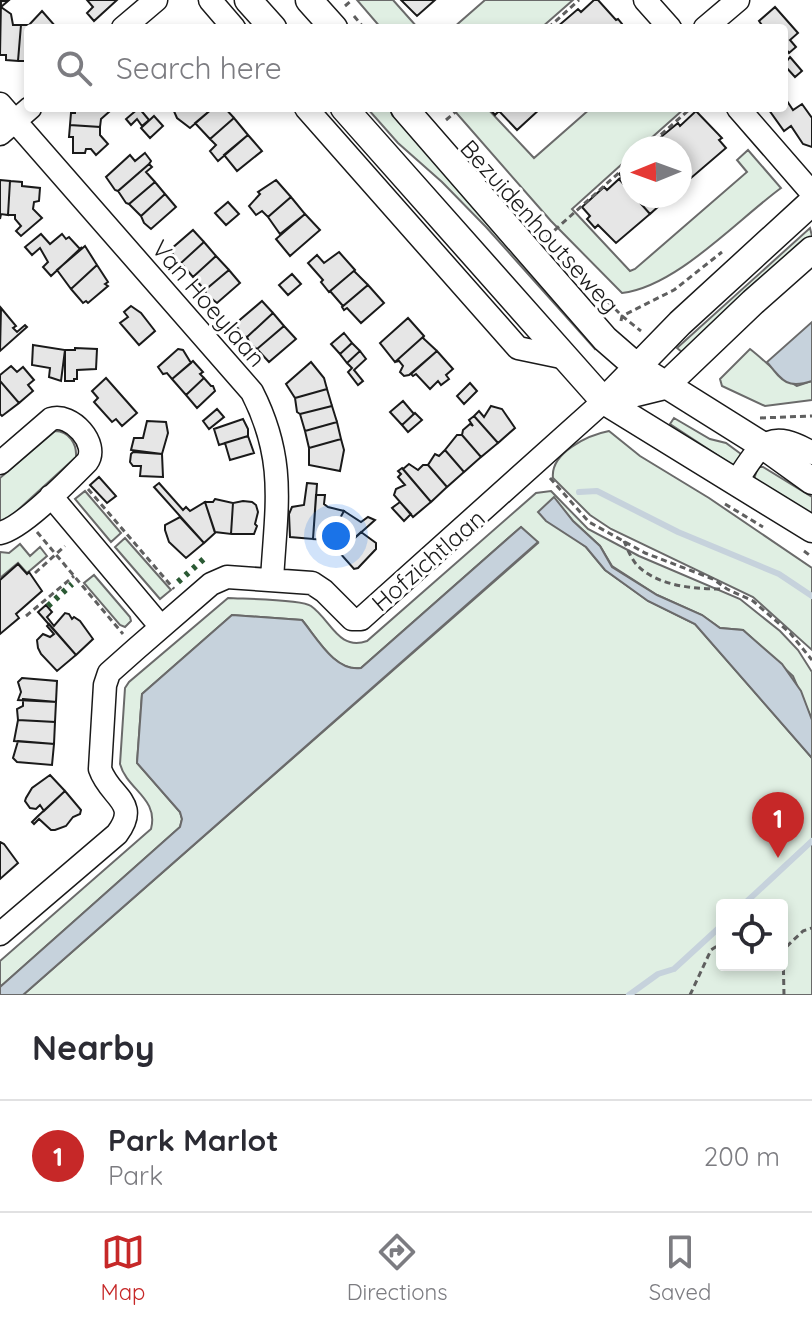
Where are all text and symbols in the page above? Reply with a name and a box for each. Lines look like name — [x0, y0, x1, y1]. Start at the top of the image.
search box — [24, 24, 788, 112]
icon: search — [52, 46, 96, 90]
text: Search here — [116, 49, 282, 87]
street label: Bezuidenhoutseweg — [454, 133, 626, 319]
north arrow — [620, 136, 692, 208]
street label: Van Hoeylaan — [146, 233, 272, 373]
street label: Hofzichtlaan — [365, 503, 491, 617]
your location — [316, 516, 356, 556]
pin: 1 — [752, 792, 804, 858]
map controls — [716, 899, 788, 971]
button: locate — [716, 899, 788, 971]
text: Nearby — [32, 1026, 155, 1069]
text: Park Marlot — [108, 1121, 279, 1159]
text: 1 — [53, 1140, 63, 1173]
text: 200 m — [704, 1140, 780, 1173]
text: Park — [108, 1159, 163, 1192]
tab: Map — [101, 1230, 145, 1306]
tab: Directions — [347, 1230, 447, 1306]
tab: Saved — [649, 1230, 711, 1306]

